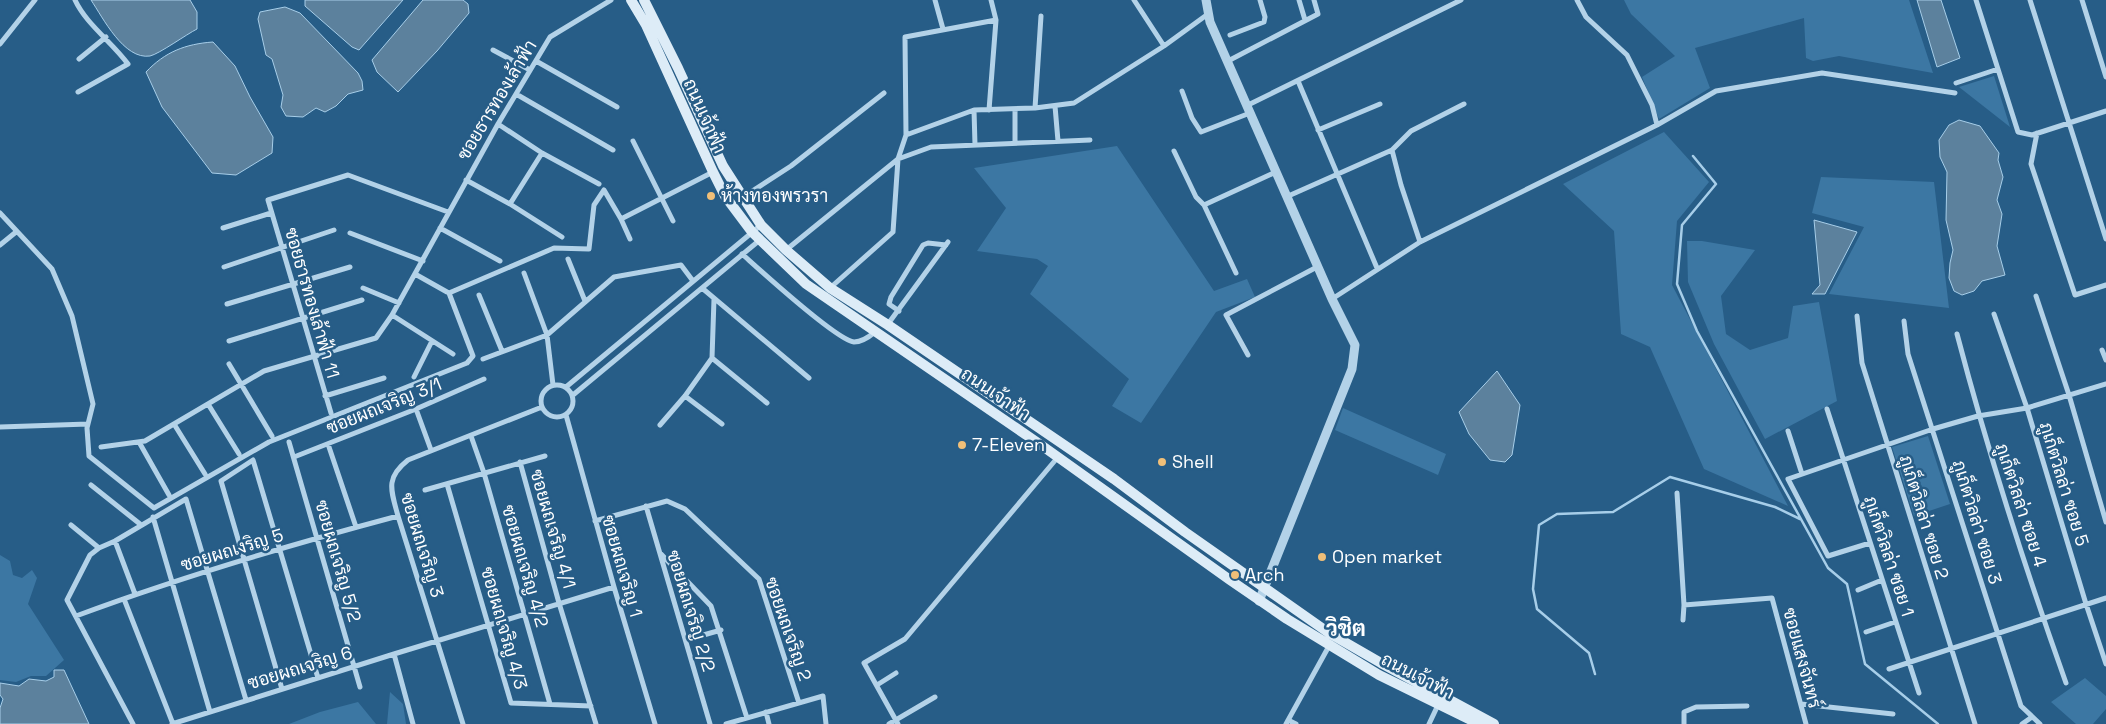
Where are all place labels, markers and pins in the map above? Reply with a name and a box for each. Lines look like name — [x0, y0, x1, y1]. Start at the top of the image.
place label: ห้างทองพรวรา — [721, 184, 828, 207]
marker: ห้างทองพรวรา — [705, 190, 717, 202]
place label: 7-Eleven — [972, 433, 1045, 456]
marker: 7-Eleven — [956, 439, 968, 451]
place label: Shell — [1172, 450, 1214, 473]
marker: Shell — [1156, 456, 1168, 468]
place label: Open market — [1332, 545, 1442, 568]
marker: Open market — [1316, 551, 1328, 563]
place label: Arch — [1245, 563, 1285, 586]
marker: Arch — [1229, 569, 1241, 581]

